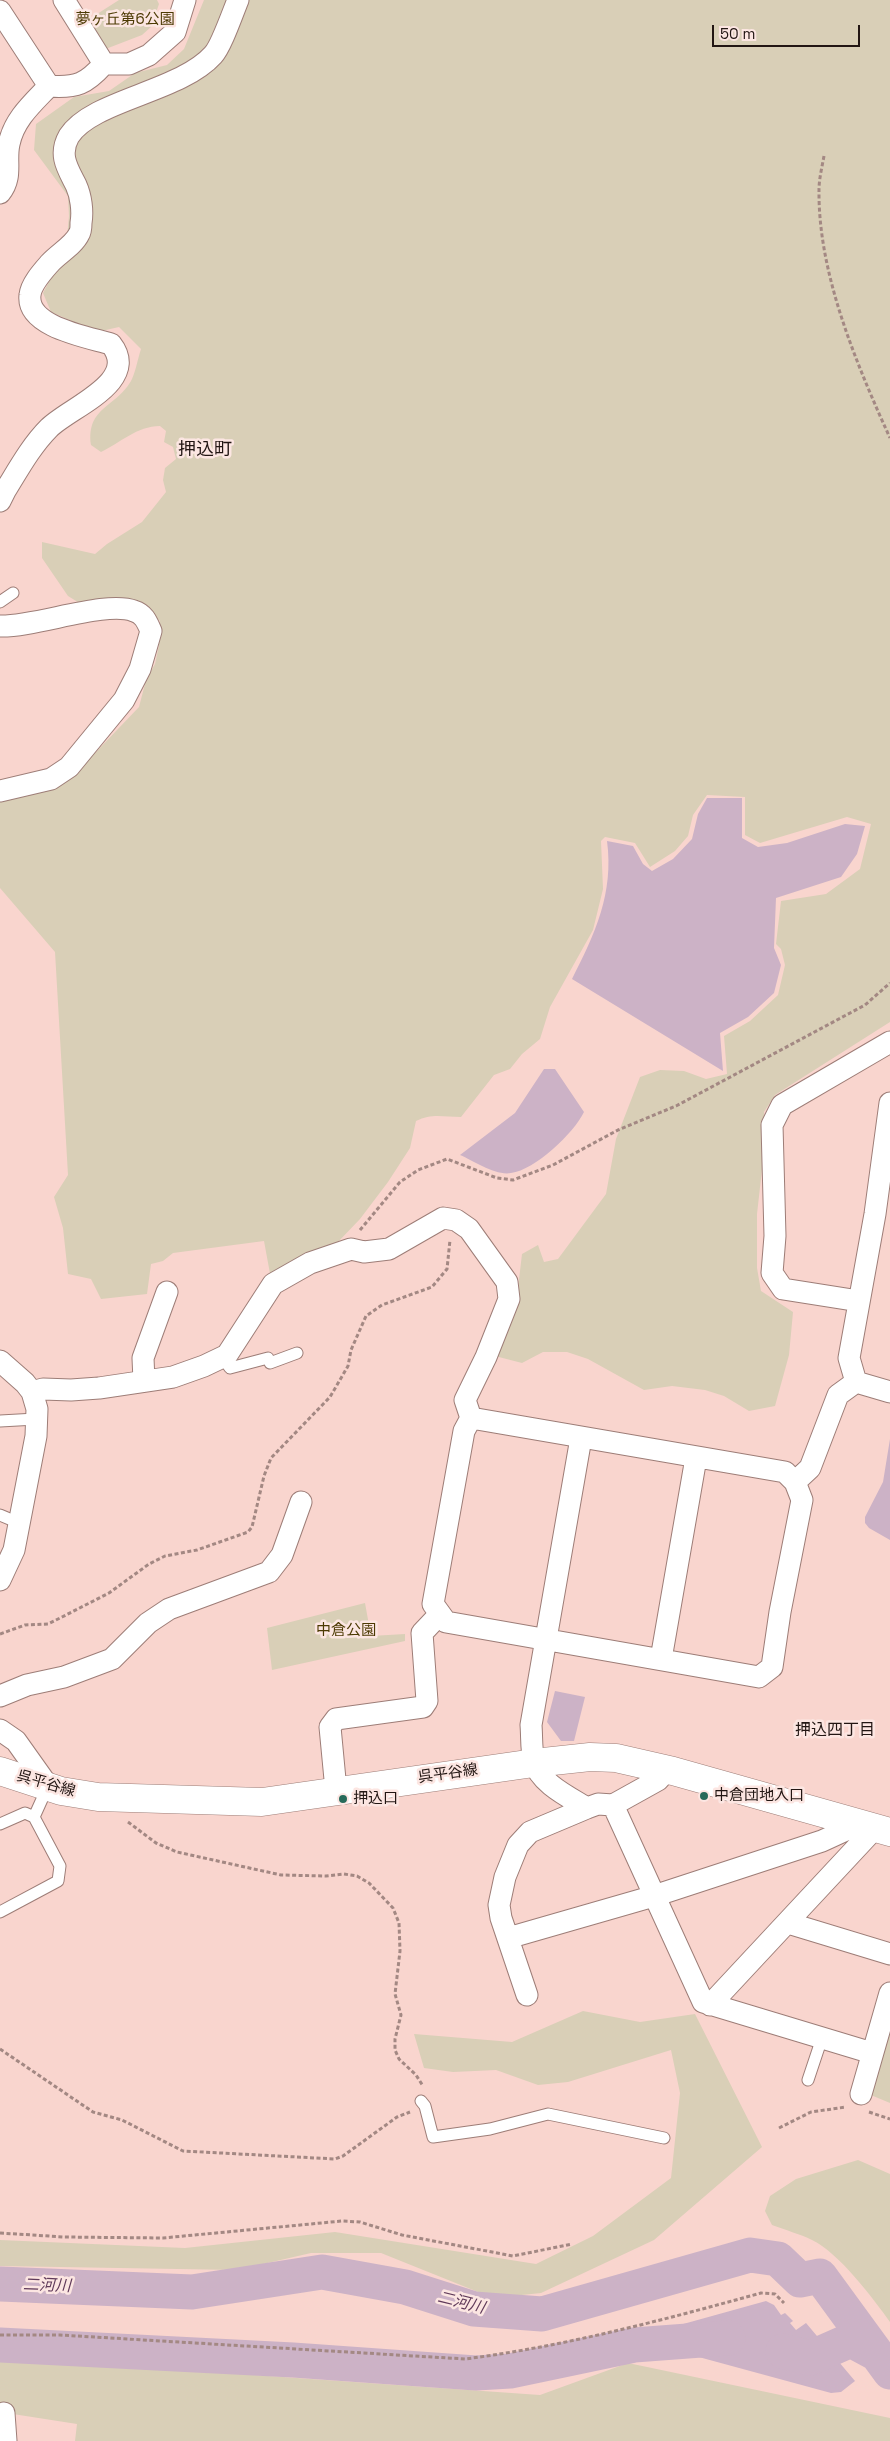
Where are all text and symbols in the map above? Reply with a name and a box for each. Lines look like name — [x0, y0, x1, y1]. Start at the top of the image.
park label: 夢ヶ丘第6公園 — [75, 11, 175, 29]
scale bar — [715, 15, 862, 47]
text: 50 m — [720, 24, 755, 43]
district label: 押込町 — [178, 439, 232, 461]
park label: 中倉公園 — [316, 1622, 376, 1640]
district label: 押込四丁目 — [795, 1721, 875, 1741]
street label: 呉平谷線 — [417, 1761, 479, 1787]
street label: 呉平谷線 — [15, 1767, 77, 1801]
place label: 中倉団地入口 — [714, 1787, 804, 1805]
place label: 押込口 — [353, 1790, 398, 1808]
marker: 中倉団地入口 — [698, 1790, 710, 1802]
marker: 押込口 — [337, 1793, 349, 1805]
water label: 二河川 — [23, 2276, 71, 2296]
water label: 二河川 — [435, 2288, 487, 2318]

